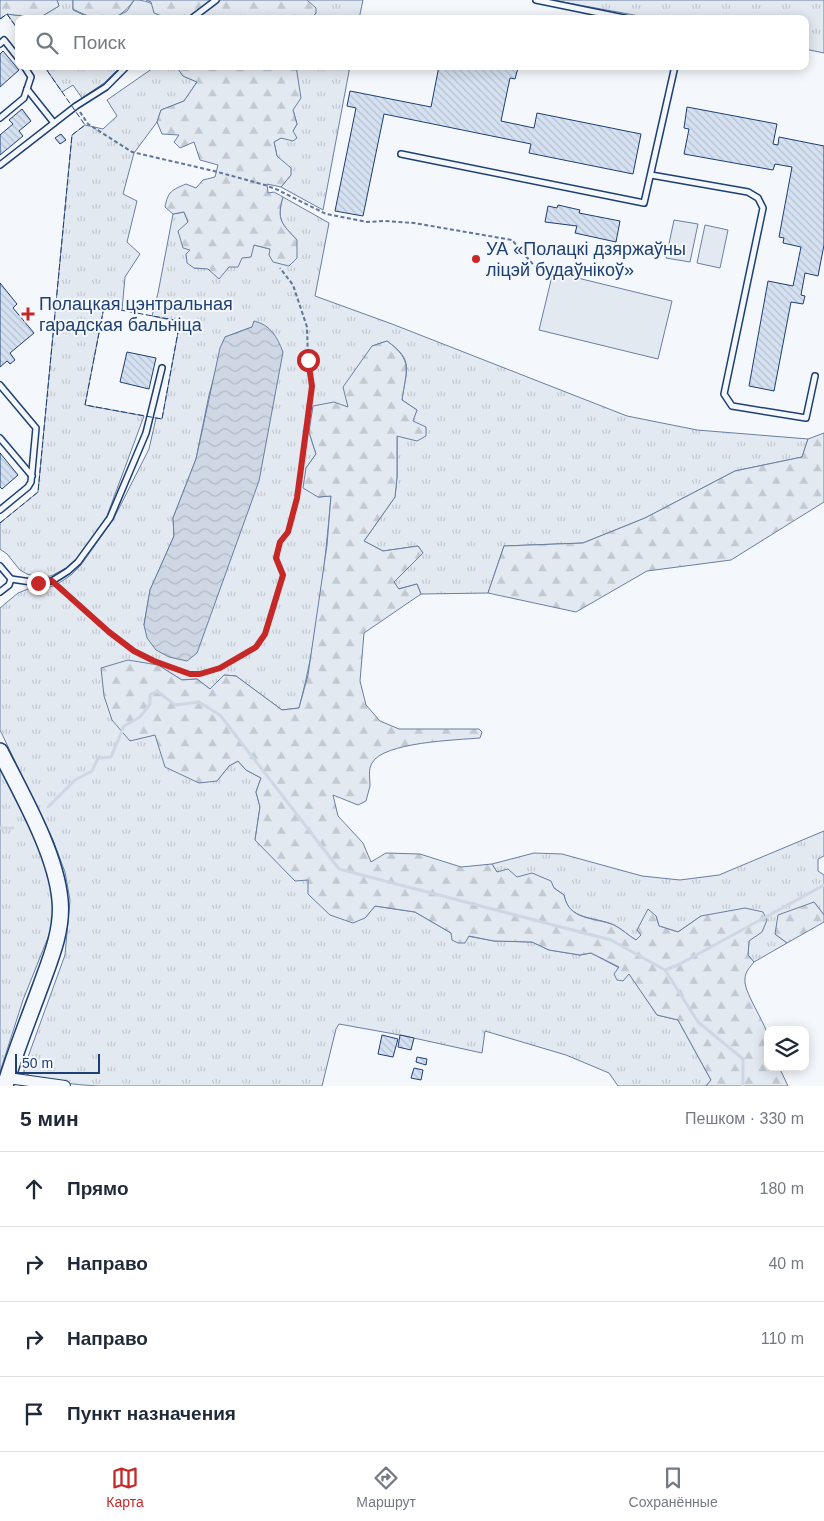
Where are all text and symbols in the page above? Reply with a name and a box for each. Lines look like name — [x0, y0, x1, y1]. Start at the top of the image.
search box — [15, 15, 809, 70]
icon: search — [33, 29, 61, 57]
text: Поиск — [73, 32, 126, 53]
place label: УА «Полацкі дзяржаўны ліцэй будаўнікоў» — [486, 239, 686, 280]
marker: УА «Полацкі дзяржаўны ліцэй будаўнікоў» — [470, 253, 482, 265]
place label: Полацкая цэнтральная гарадская бальніца — [39, 294, 233, 335]
marker: Полацкая цэнтральная гарадская бальніца — [21, 307, 35, 321]
route start — [297, 349, 320, 372]
route end — [27, 572, 50, 595]
map controls — [764, 1026, 809, 1071]
button: layers — [764, 1026, 809, 1071]
scale bar — [15, 1051, 100, 1074]
text: 50 m — [22, 1055, 53, 1071]
text: 5 мин — [20, 1107, 79, 1130]
text: Пешком · 330 m — [685, 1110, 804, 1127]
icon: ahead — [20, 1175, 48, 1203]
text: Прямо — [67, 1178, 129, 1199]
text: 180 m — [760, 1180, 804, 1197]
icon: right — [20, 1250, 48, 1278]
text: Направо — [67, 1253, 148, 1274]
text: 40 m — [768, 1255, 804, 1272]
icon: right — [20, 1325, 48, 1353]
text: Направо — [67, 1328, 148, 1349]
text: 110 m — [761, 1330, 804, 1347]
icon: arrive — [20, 1400, 48, 1428]
text: Пункт назначения — [67, 1403, 236, 1424]
tab: Карта — [106, 1464, 144, 1510]
tab: Маршрут — [356, 1464, 416, 1510]
tab: Сохранённые — [629, 1464, 718, 1510]

